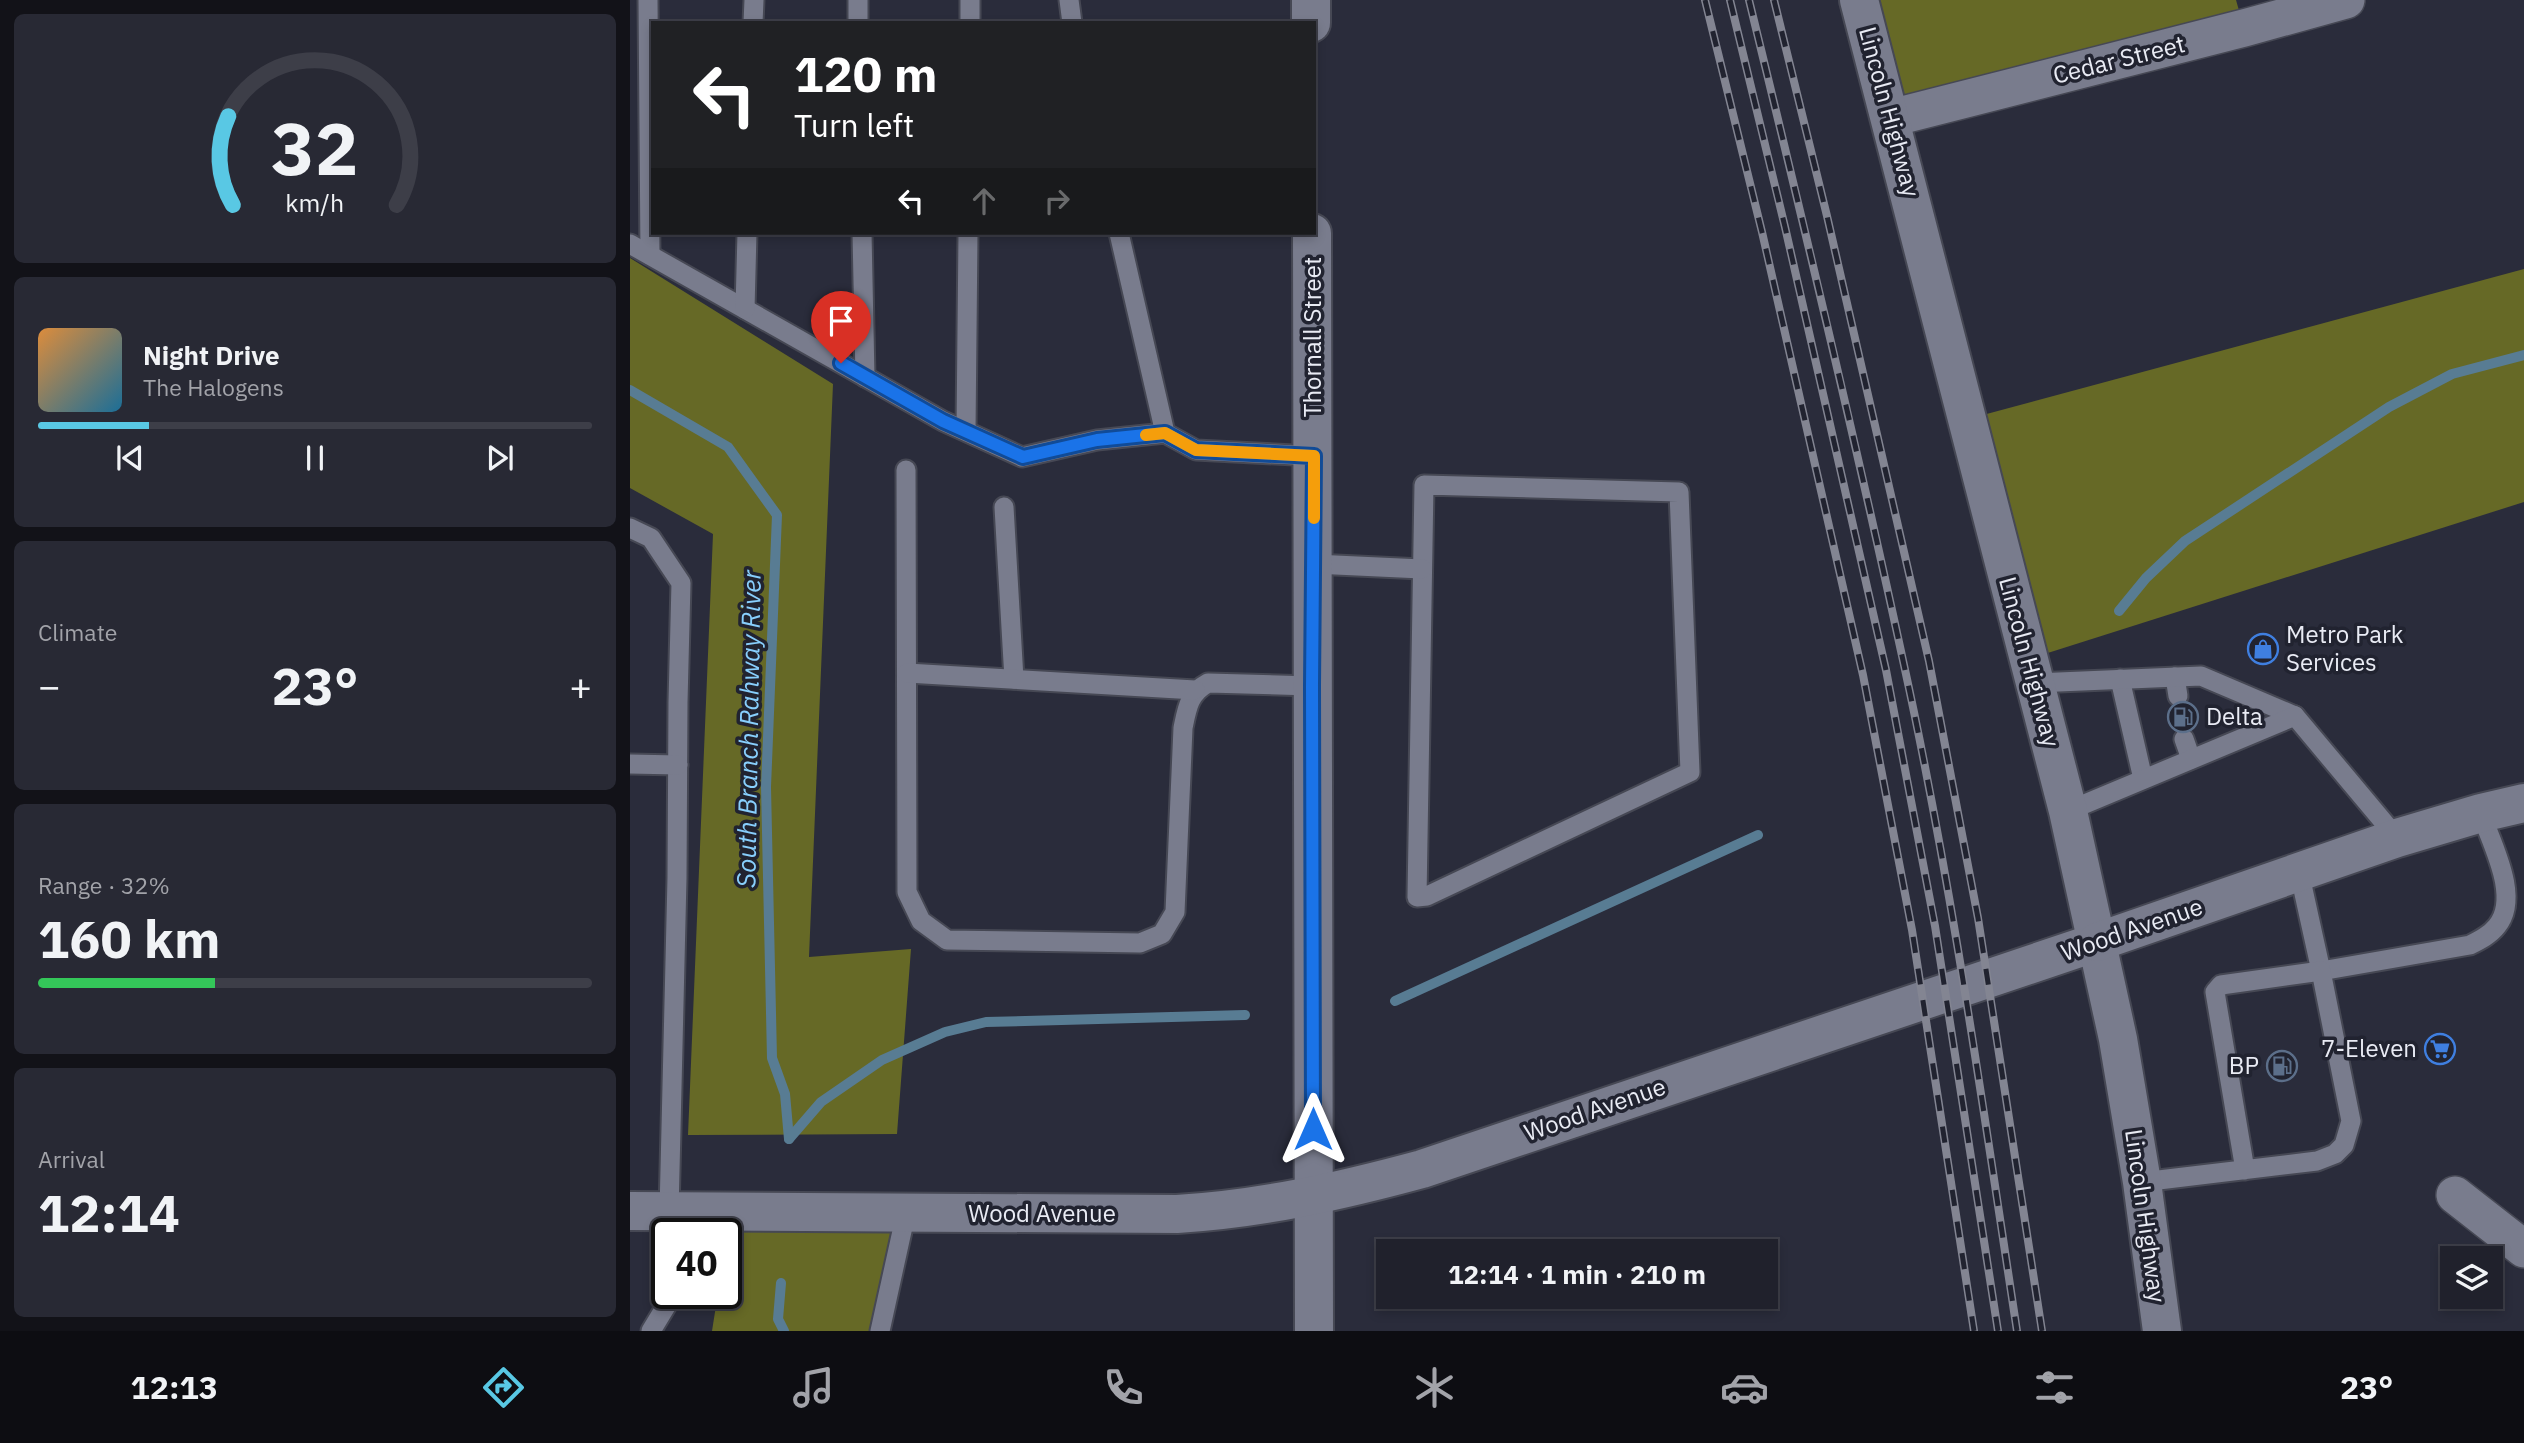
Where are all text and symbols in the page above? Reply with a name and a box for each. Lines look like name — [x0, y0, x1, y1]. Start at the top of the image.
street label: Lincoln Highway — [1852, 23, 1928, 200]
street label: Cedar Street — [2049, 27, 2188, 91]
text: 120 m — [794, 42, 938, 105]
icon: left — [679, 49, 770, 140]
text: 32 — [271, 100, 359, 195]
text: Turn left — [794, 104, 914, 146]
icon: left — [892, 182, 930, 220]
icon: ahead — [965, 182, 1003, 220]
icon: right — [1038, 182, 1076, 220]
text: km/h — [286, 186, 344, 219]
street label: Thornall Street — [1296, 257, 1328, 417]
pin — [811, 291, 871, 363]
icon: arrive — [822, 302, 860, 340]
text: Night Drive — [143, 338, 280, 372]
text: The Halogens — [143, 372, 284, 402]
icon: previous — [111, 439, 149, 477]
icon: pause — [296, 439, 334, 477]
icon: next — [481, 439, 519, 477]
water label: South Branch Rahway River — [728, 568, 768, 888]
street label: Lincoln Highway — [1992, 573, 2068, 750]
text: Climate — [38, 617, 117, 647]
place label: Metro Park Services — [2286, 618, 2404, 678]
shop icon: Metro Park Services — [2246, 632, 2280, 666]
text: 23° — [272, 652, 358, 719]
text: − — [38, 661, 61, 710]
text: + — [569, 661, 592, 710]
fuel station icon: Delta — [2166, 700, 2200, 734]
place label: Delta — [2206, 700, 2263, 732]
text: Range · 32% — [38, 870, 170, 900]
street label: Wood Avenue — [2057, 890, 2207, 968]
text: 160 km — [38, 905, 220, 972]
place label: 7-Eleven — [2321, 1032, 2417, 1064]
supermarket icon: 7-Eleven — [2423, 1032, 2457, 1066]
place label: BP — [2229, 1049, 2259, 1081]
fuel station icon: BP — [2265, 1049, 2299, 1083]
street label: Wood Avenue — [1520, 1070, 1670, 1148]
position arrow — [1276, 1092, 1350, 1166]
street label: Lincoln Highway — [2118, 1127, 2174, 1305]
text: Arrival — [38, 1144, 105, 1174]
text: 12:14 — [38, 1179, 180, 1246]
street label: Wood Avenue — [968, 1197, 1116, 1229]
speed limit sign: 40 — [651, 1218, 742, 1309]
map controls — [2440, 1246, 2503, 1309]
button: layers — [2440, 1246, 2503, 1309]
text: 12:14 · 1 min · 210 m — [1448, 1257, 1706, 1291]
icon: directions — [479, 1363, 528, 1412]
icon: music — [789, 1363, 838, 1412]
icon: phone — [1099, 1363, 1148, 1412]
icon: climate — [1410, 1363, 1459, 1412]
icon: car — [1720, 1363, 1769, 1412]
icon: filters — [2030, 1363, 2079, 1412]
text: 12:13 — [131, 1366, 218, 1408]
text: 23° — [2340, 1366, 2393, 1408]

